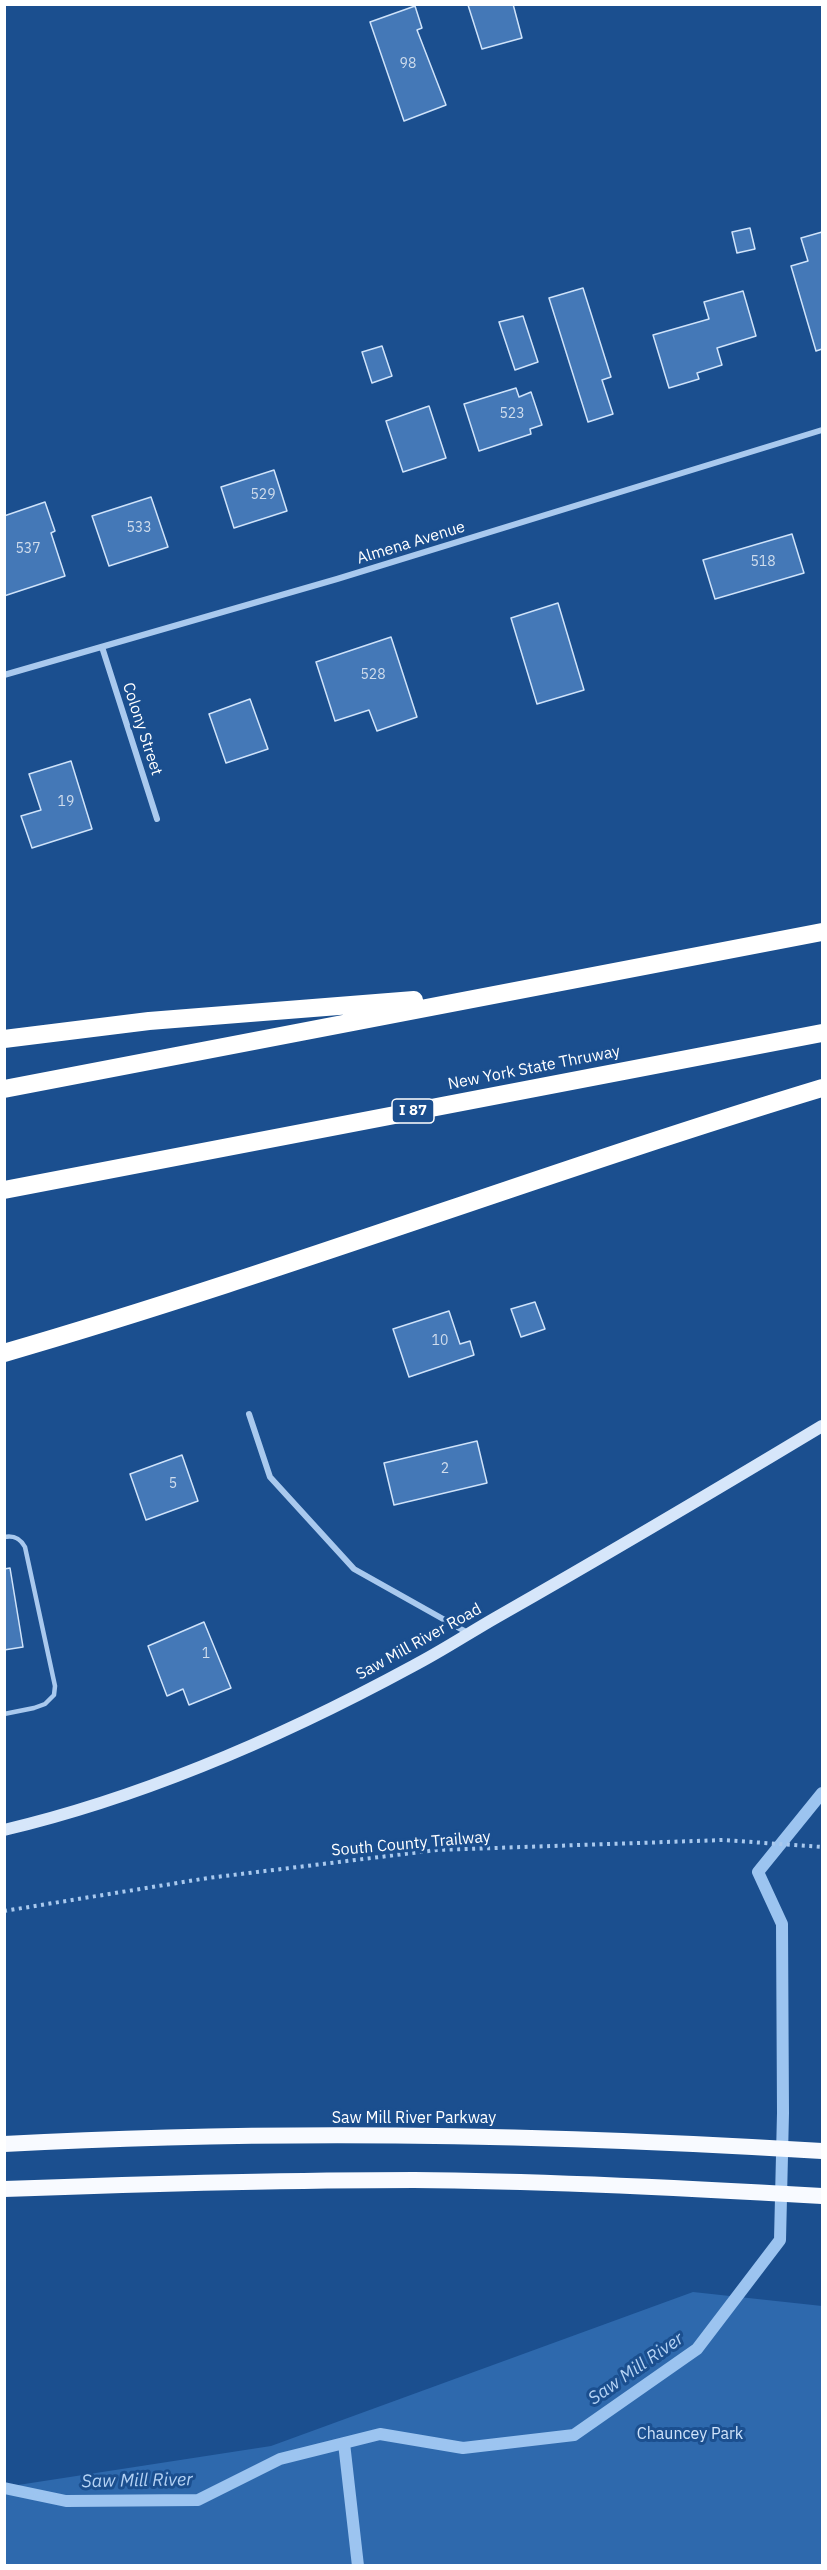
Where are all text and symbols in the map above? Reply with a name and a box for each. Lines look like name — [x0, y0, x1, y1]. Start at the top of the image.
house number: 98 — [400, 56, 416, 72]
house number: 523 — [499, 406, 525, 422]
house number: 529 — [250, 487, 276, 503]
street label: Almena Avenue — [355, 517, 467, 569]
house number: 533 — [126, 520, 152, 536]
house number: 537 — [15, 541, 41, 557]
house number: 518 — [750, 554, 776, 570]
house number: 528 — [360, 667, 386, 683]
street label: Colony Street — [118, 680, 166, 778]
house number: 19 — [58, 794, 74, 810]
street label: New York State Thruway — [446, 1042, 622, 1094]
road number: I 87 — [392, 1099, 434, 1123]
house number: 10 — [432, 1333, 448, 1349]
house number: 2 — [441, 1461, 449, 1477]
house number: 5 — [169, 1476, 177, 1492]
street label: Saw Mill River Road — [353, 1600, 485, 1684]
house number: 1 — [202, 1646, 210, 1662]
street label: South County Trailway — [331, 1827, 491, 1861]
street label: Saw Mill River Parkway — [332, 2108, 496, 2128]
water label: Saw Mill River — [584, 2328, 688, 2410]
park label: Chauncey Park — [637, 2424, 743, 2444]
water label: Saw Mill River — [81, 2469, 193, 2493]

